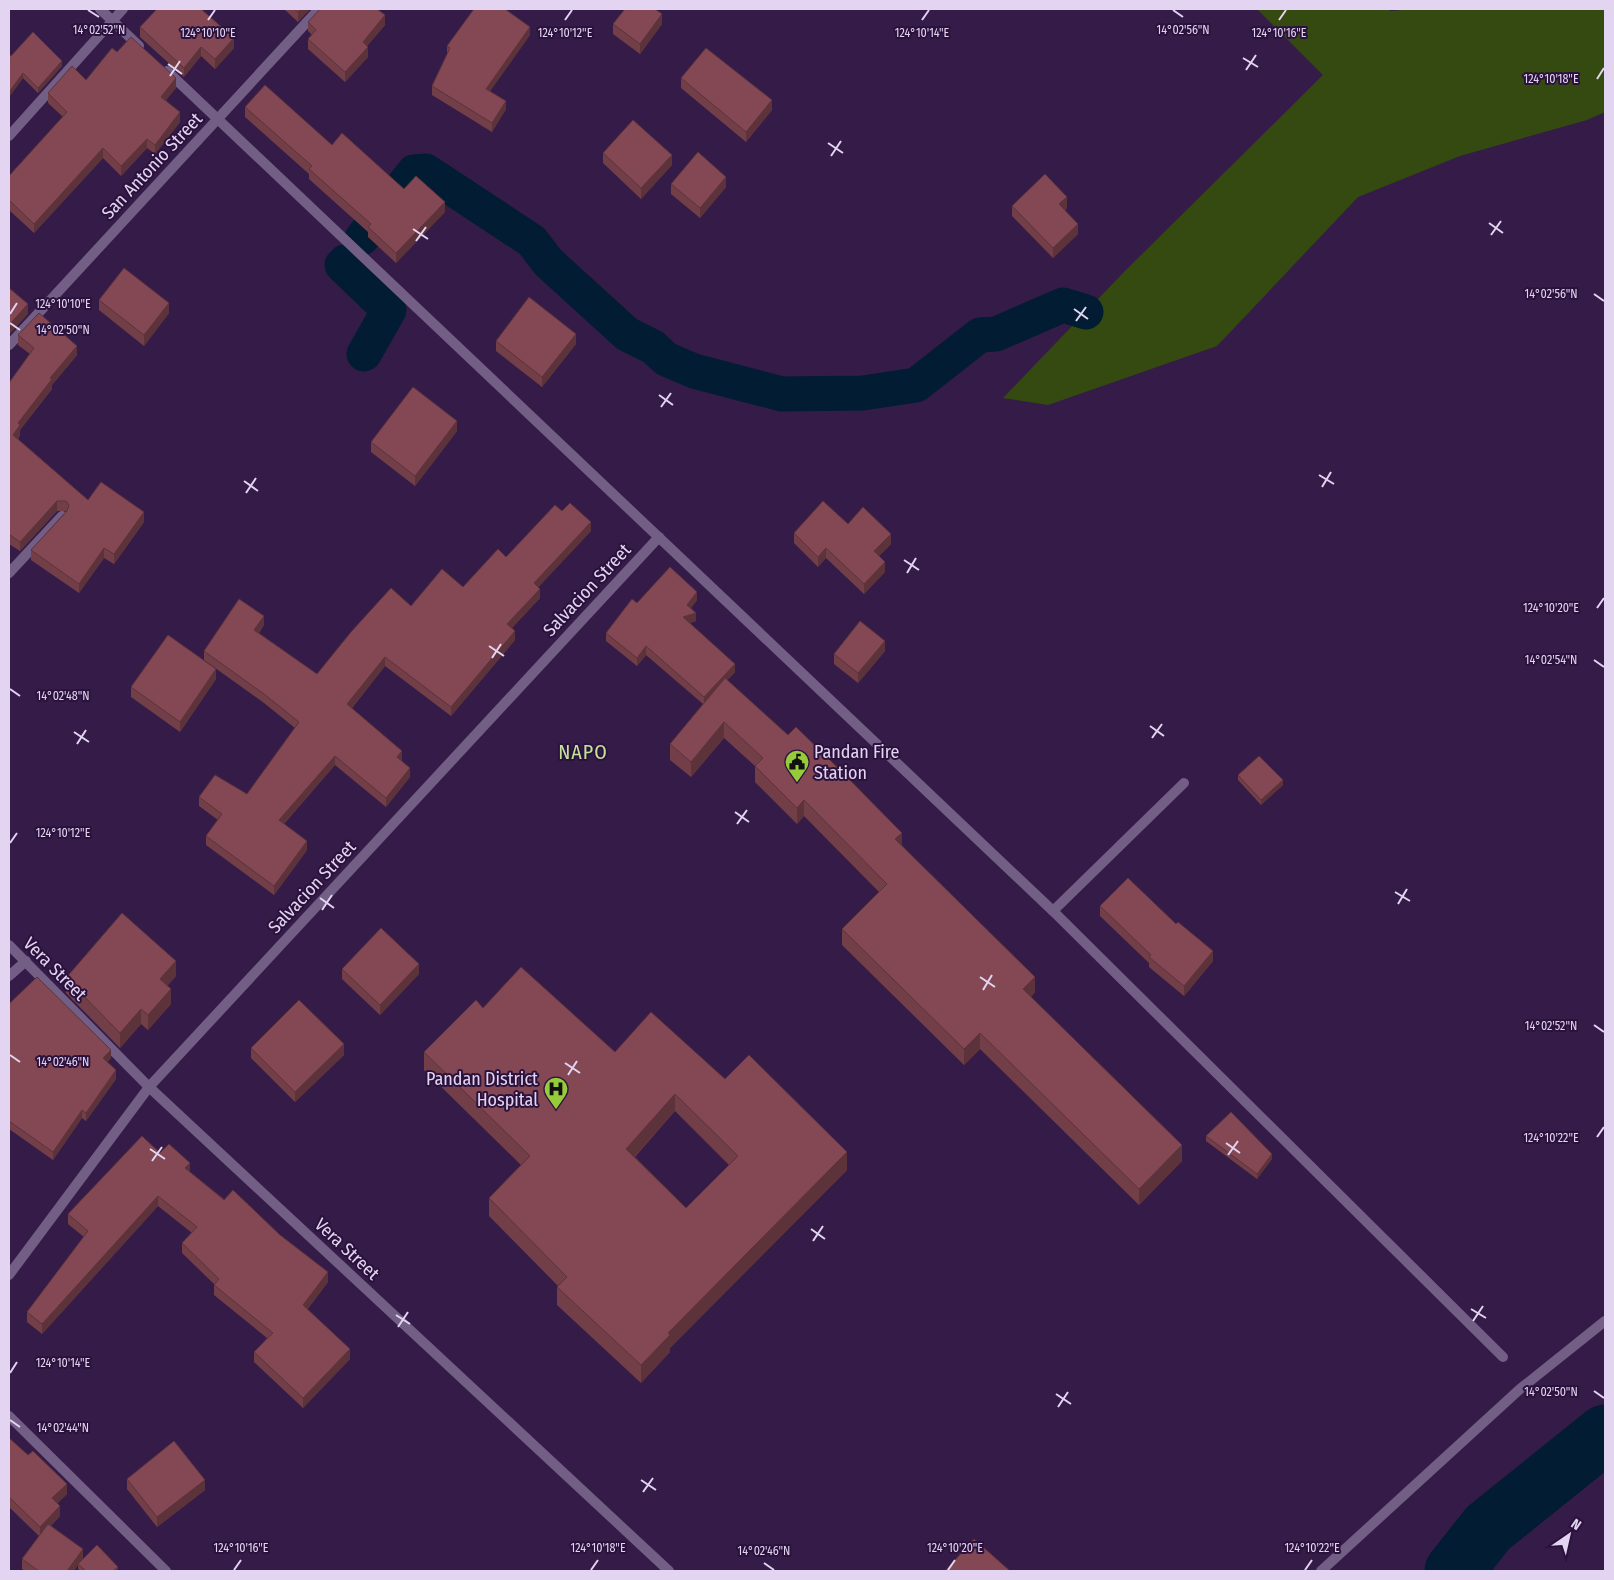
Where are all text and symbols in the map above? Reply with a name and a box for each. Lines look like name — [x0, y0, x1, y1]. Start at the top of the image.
text: 14°02'52"N — [73, 23, 125, 37]
text: 14°02'56"N — [1157, 23, 1210, 37]
text: 124°10'10"E — [180, 26, 236, 40]
text: 124°10'12"E — [538, 26, 593, 40]
text: 124°10'14"E — [895, 26, 950, 40]
text: 124°10'16"E — [1252, 26, 1307, 40]
text: 124°10'18"E — [1523, 72, 1579, 86]
street label: San Antonio Street — [97, 108, 207, 224]
text: 14°02'56"N — [1525, 287, 1578, 301]
text: 124°10'10"E — [35, 297, 91, 311]
text: 14°02'50"N — [36, 323, 90, 337]
street label: Salvacion Street — [539, 539, 635, 641]
text: 124°10'20"E — [1523, 601, 1579, 615]
text: 14°02'54"N — [1525, 653, 1577, 667]
text: 14°02'48"N — [37, 689, 89, 703]
district label: NAPO — [558, 740, 608, 764]
place label: Pandan Fire Station — [814, 741, 900, 784]
public building icon: Pandan Fire Station — [784, 749, 810, 783]
text: 124°10'12"E — [36, 826, 91, 840]
street label: Salvacion Street — [264, 836, 360, 938]
street label: Vera Street — [19, 933, 91, 1005]
text: 14°02'52"N — [1525, 1019, 1577, 1033]
text: 14°02'46"N — [37, 1055, 89, 1069]
place label: Pandan District Hospital — [426, 1068, 538, 1111]
hospital icon: Pandan District Hospital — [543, 1076, 569, 1110]
text: 124°10'22"E — [1523, 1131, 1579, 1145]
street label: Vera Street — [310, 1213, 384, 1285]
text: 124°10'14"E — [36, 1356, 91, 1370]
text: 14°02'50"N — [1524, 1385, 1578, 1399]
text: 14°02'44"N — [37, 1421, 89, 1435]
north arrow — [1544, 1510, 1594, 1560]
text: N — [1568, 1515, 1584, 1534]
text: 124°10'16"E — [214, 1541, 269, 1555]
text: 124°10'18"E — [570, 1541, 626, 1555]
text: 124°10'20"E — [927, 1541, 983, 1555]
text: 124°10'22"E — [1284, 1541, 1340, 1555]
text: 14°02'46"N — [738, 1544, 790, 1558]

